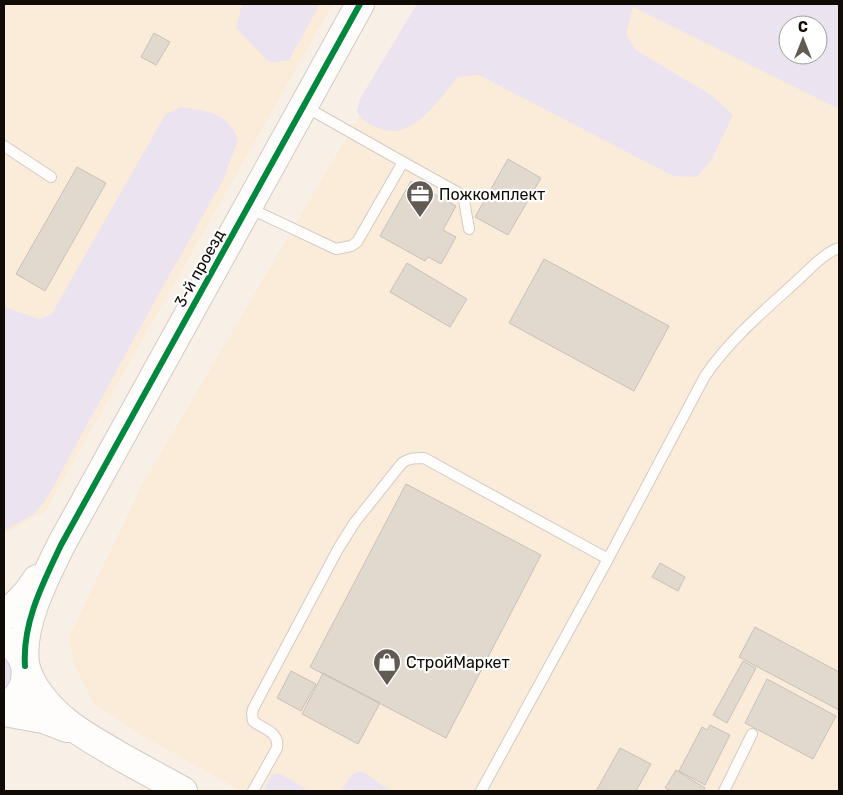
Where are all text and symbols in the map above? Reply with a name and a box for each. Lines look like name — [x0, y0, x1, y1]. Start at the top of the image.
north arrow — [778, 15, 828, 65]
text: С — [798, 19, 808, 36]
office icon: Пожкомплект — [405, 179, 435, 218]
place label: Пожкомплект — [439, 185, 545, 204]
street label: 3-й проезд — [170, 226, 229, 310]
shop icon: СтройМаркет — [372, 647, 402, 686]
place label: СтройМаркет — [406, 653, 510, 672]

